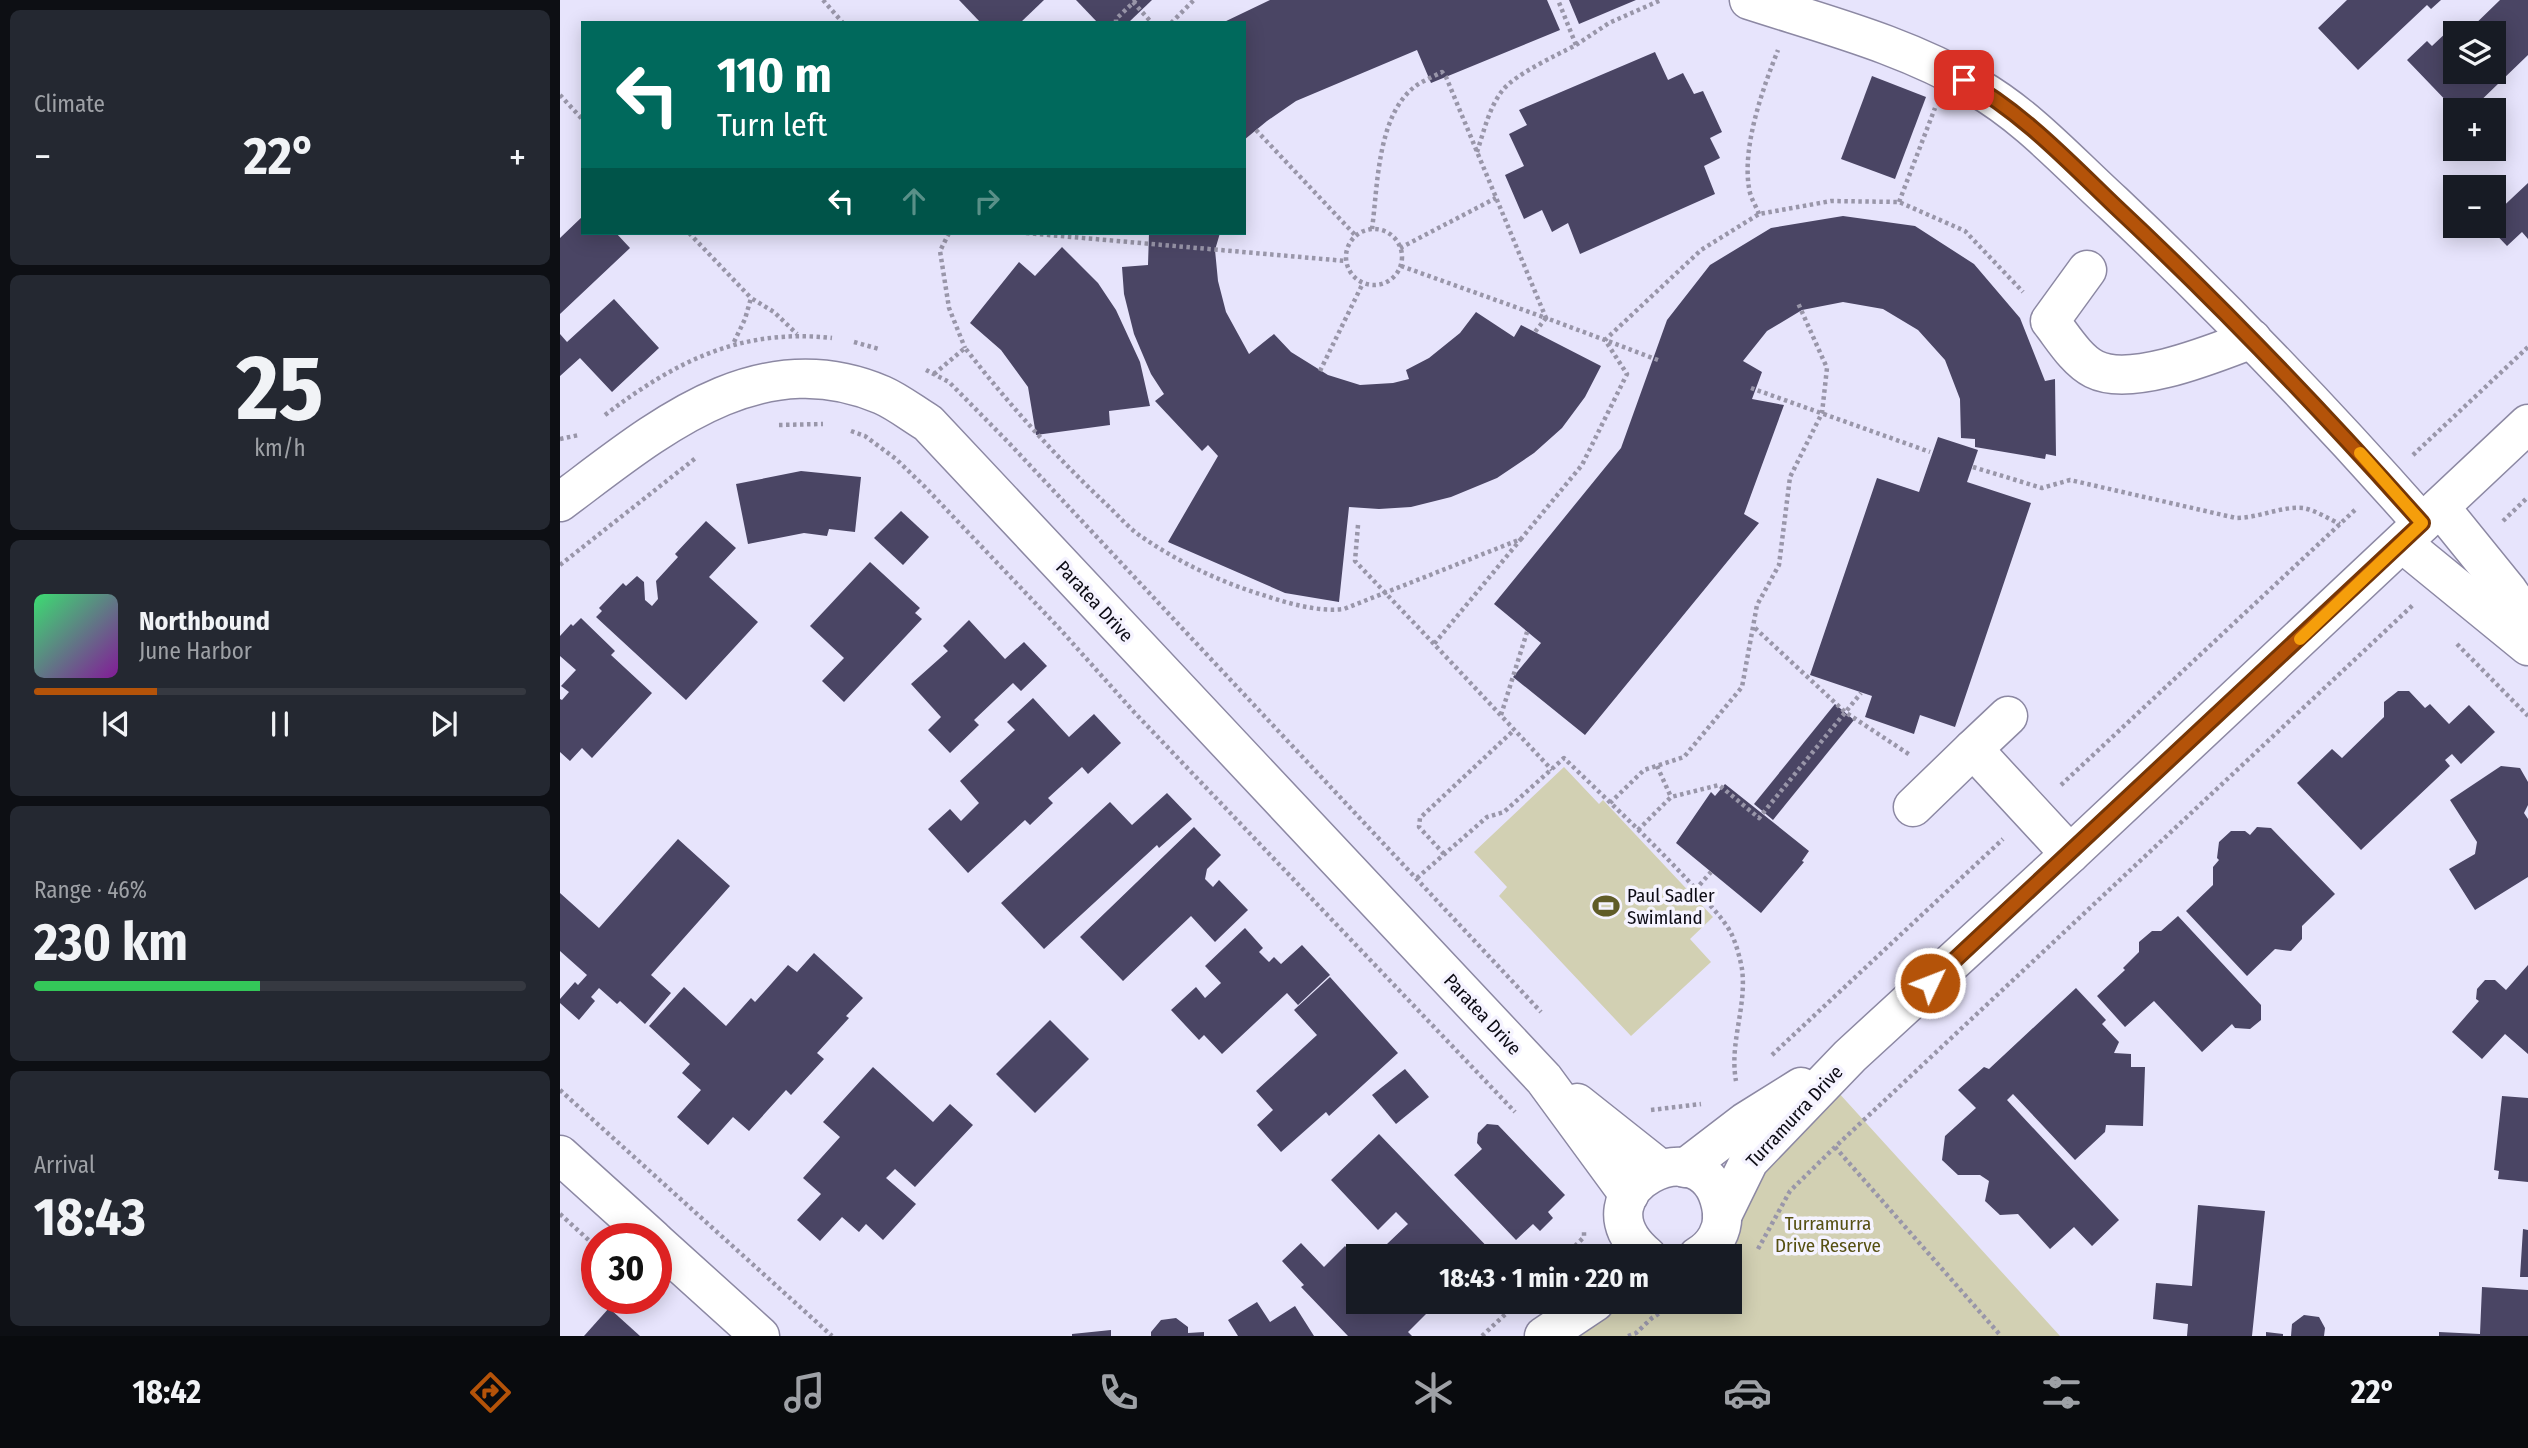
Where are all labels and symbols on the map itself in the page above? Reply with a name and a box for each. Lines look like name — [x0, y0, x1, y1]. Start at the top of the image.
pin — [1934, 50, 1994, 110]
street label: Paratea Drive — [1051, 556, 1138, 647]
place label: Paul Sadler Swimland — [1627, 884, 1715, 929]
sports icon: Paul Sadler Swimland — [1591, 891, 1621, 921]
position arrow — [1893, 946, 1967, 1020]
street label: Paratea Drive — [1439, 969, 1526, 1060]
street label: Turramurra Drive — [1741, 1061, 1848, 1172]
park label: Turramurra Drive Reserve — [1775, 1212, 1881, 1257]
speed limit sign: 30 — [581, 1223, 672, 1314]

